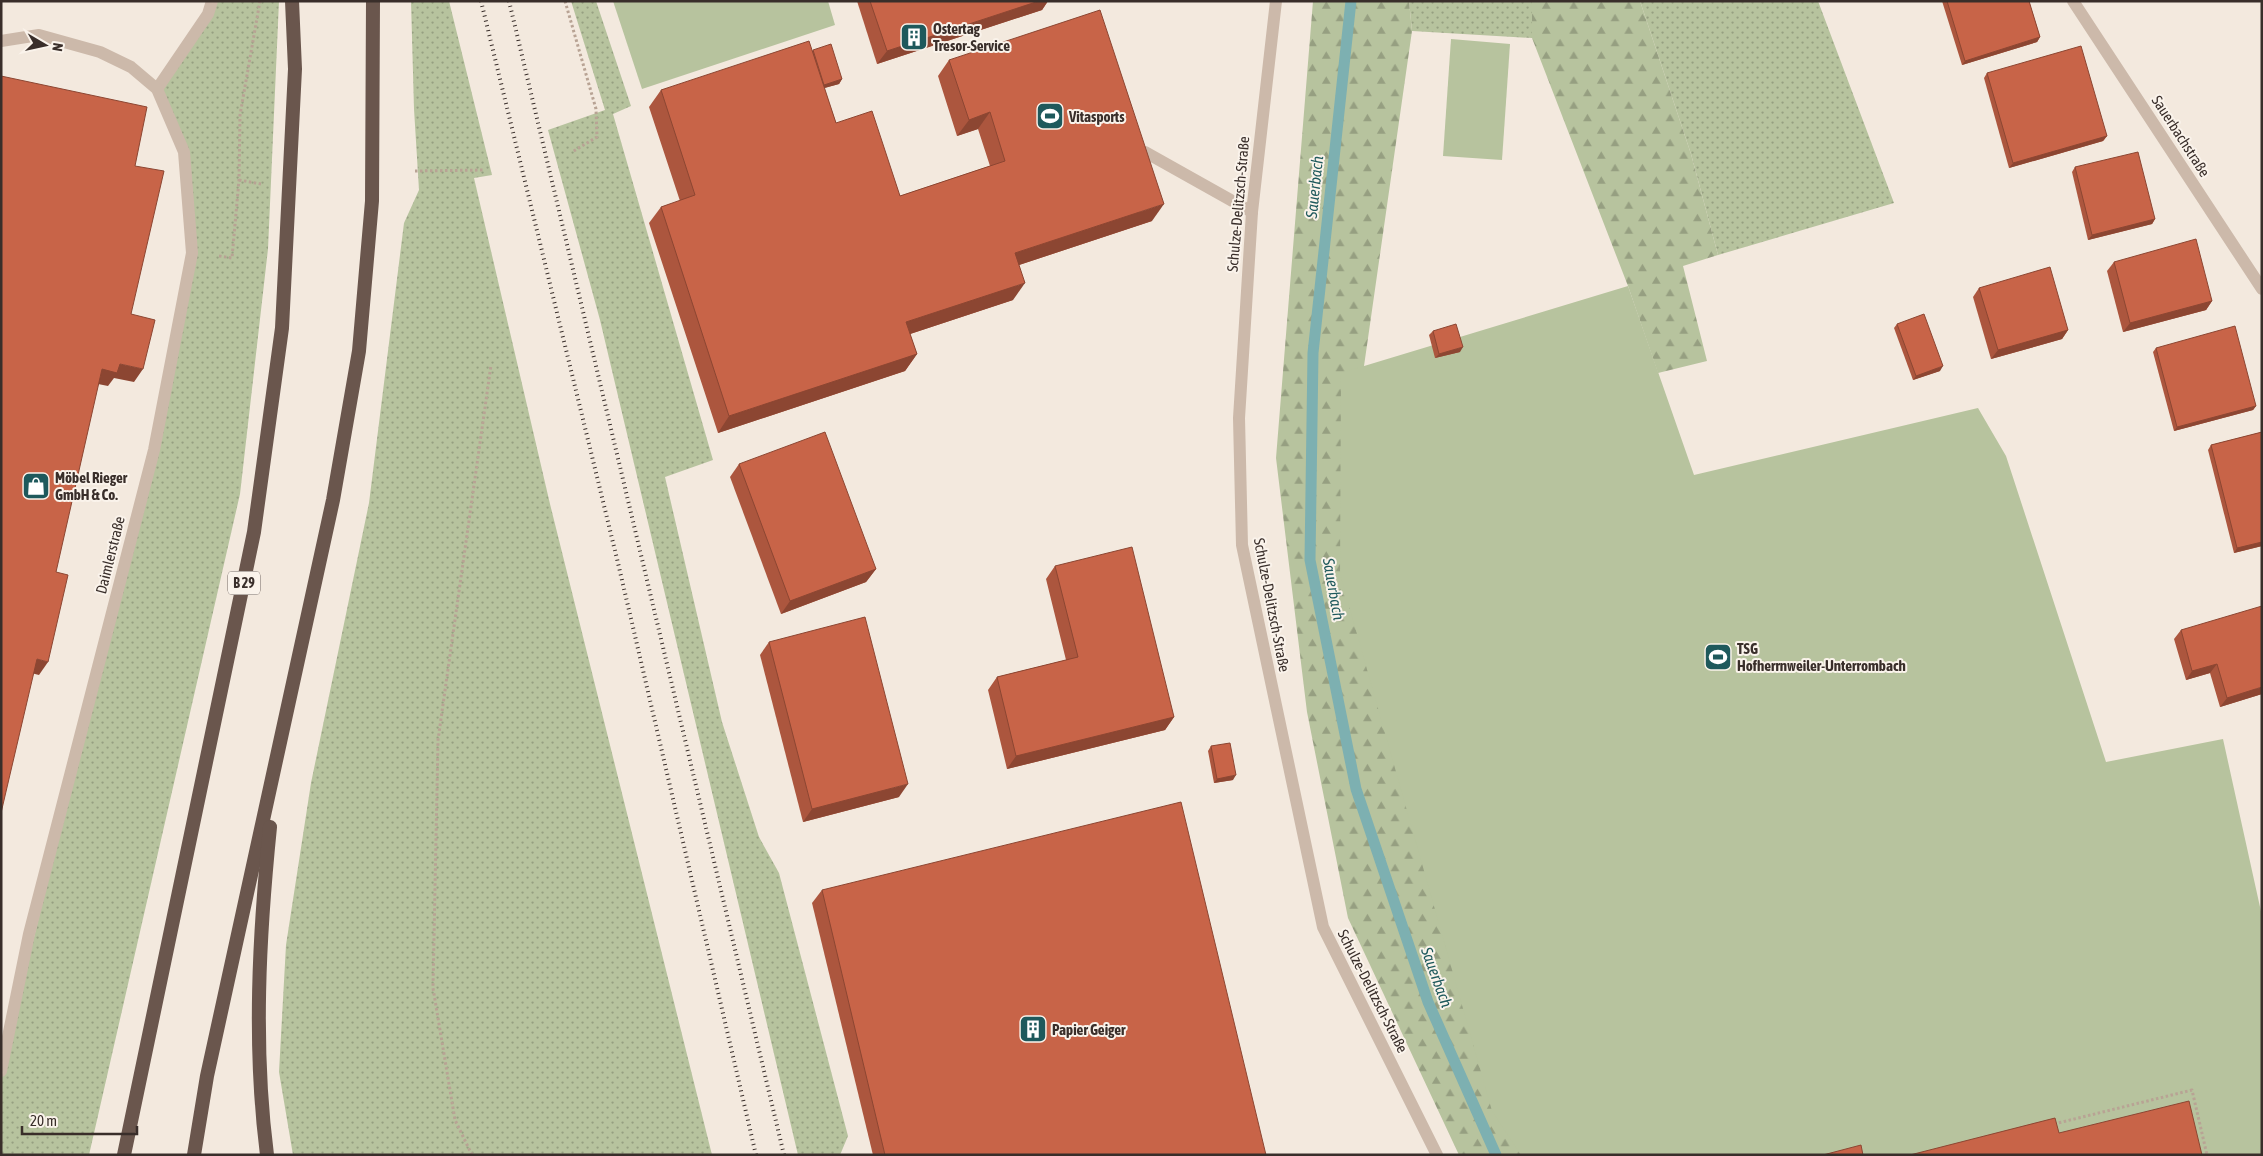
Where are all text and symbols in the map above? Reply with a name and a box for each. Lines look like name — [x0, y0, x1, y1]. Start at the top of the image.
north arrow — [20, 20, 70, 70]
place label: Ostertag Tresor-Service — [933, 20, 1010, 54]
building icon: Ostertag Tresor-Service — [899, 22, 929, 52]
text: N — [49, 42, 66, 52]
street label: Sauerbachstraße — [2148, 92, 2214, 180]
sports icon: Vitasports — [1035, 101, 1065, 131]
place label: Vitasports — [1068, 108, 1125, 125]
street label: Schulze-Delitzsch-Straße — [1224, 135, 1252, 272]
water label: Sauerbach — [1302, 155, 1326, 220]
place label: Möbel Rieger GmbH & Co. — [55, 469, 128, 503]
shop icon: Möbel Rieger GmbH & Co. — [21, 471, 51, 501]
street label: Daimlerstraße — [92, 514, 128, 596]
street label: Schulze-Delitzsch-Straße — [1251, 537, 1293, 674]
water label: Sauerbach — [1320, 556, 1348, 622]
road number: B 29 — [228, 572, 260, 594]
place label: TSG Hofherrnweiler-Unterrombach — [1737, 640, 1906, 674]
sports icon: TSG Hofherrnweiler-Unterrombach — [1703, 642, 1733, 672]
street label: Schulze-Delitzsch-Straße — [1335, 927, 1412, 1056]
water label: Sauerbach — [1417, 944, 1456, 1010]
building icon: Papier Geiger — [1018, 1014, 1048, 1044]
place label: Papier Geiger — [1052, 1021, 1126, 1038]
scale bar — [22, 1104, 138, 1136]
text: 20 m — [30, 1112, 57, 1129]

